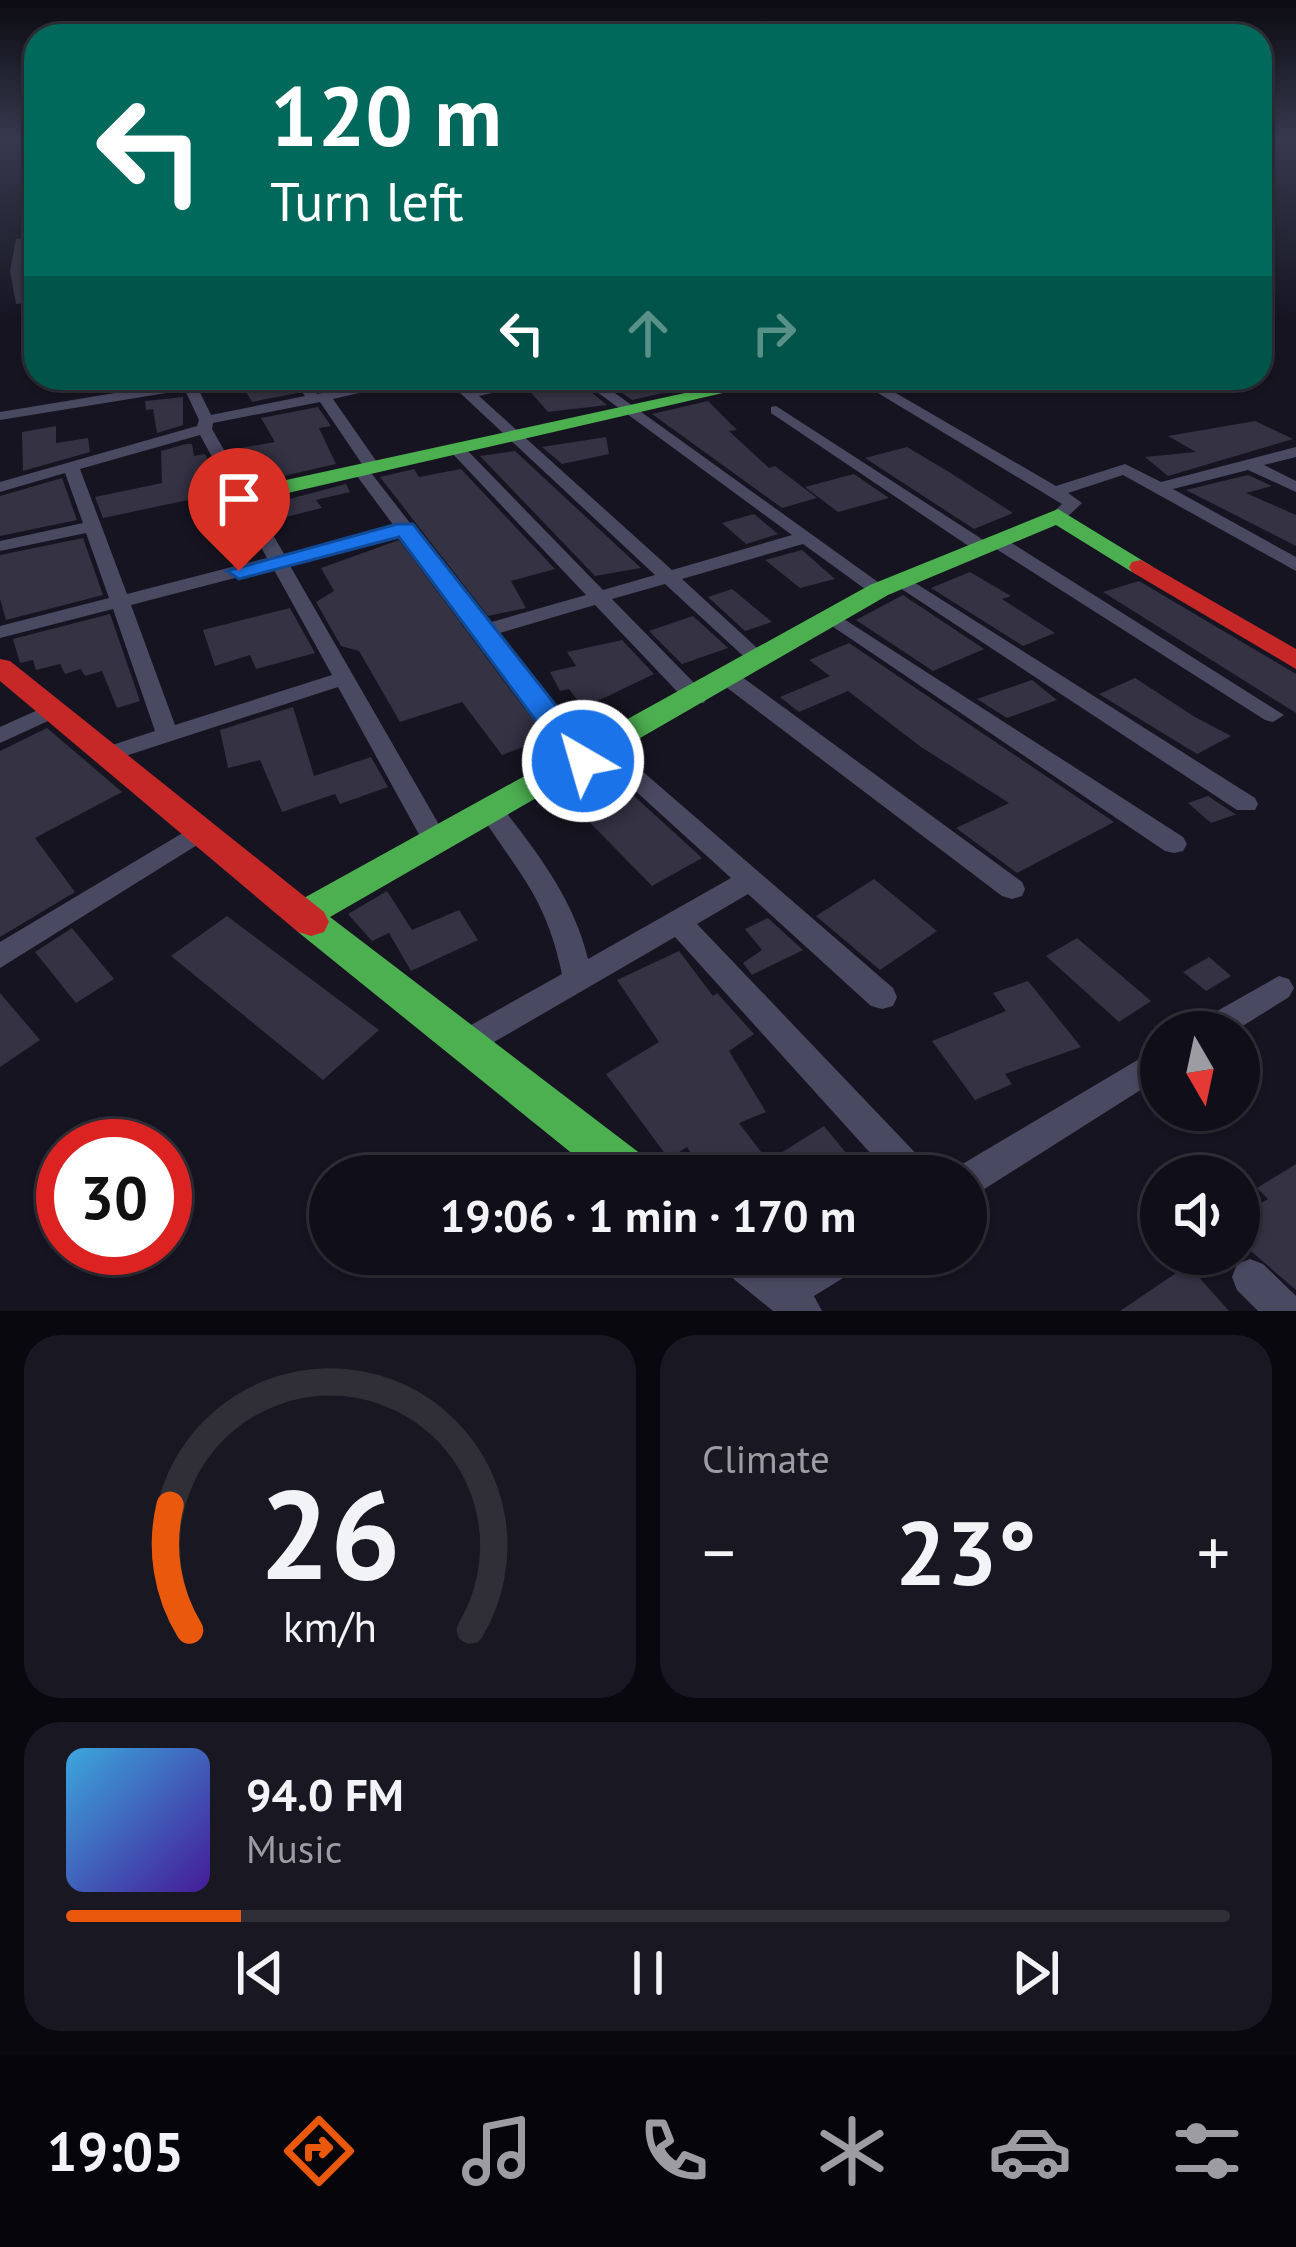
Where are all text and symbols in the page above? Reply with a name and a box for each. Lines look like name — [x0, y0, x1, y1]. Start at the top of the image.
text: 120 m — [270, 60, 502, 169]
icon: left — [72, 72, 228, 228]
text: Turn left — [270, 166, 464, 236]
icon: left — [489, 300, 555, 366]
icon: ahead — [615, 300, 681, 366]
icon: right — [741, 300, 807, 366]
pin — [188, 448, 290, 571]
icon: arrive — [206, 466, 272, 532]
position arrow — [520, 698, 646, 824]
north arrow — [1140, 1011, 1260, 1131]
map controls — [1140, 1011, 1260, 1275]
speed limit sign: 30 — [36, 1119, 192, 1275]
button: sound — [1140, 1155, 1260, 1275]
text: 19:06 · 1 min · 170 m — [440, 1186, 856, 1244]
text: Climate — [702, 1433, 830, 1484]
text: 26 — [259, 1452, 401, 1613]
text: 23° — [895, 1493, 1037, 1610]
text: − — [702, 1509, 735, 1594]
text: + — [1197, 1509, 1230, 1594]
text: km/h — [283, 1597, 377, 1653]
text: 94.0 FM — [246, 1765, 404, 1823]
text: Music — [246, 1823, 342, 1874]
icon: previous — [227, 1940, 293, 2006]
icon: pause — [615, 1940, 681, 2006]
icon: next — [1003, 1940, 1069, 2006]
icon: directions — [277, 2109, 361, 2193]
icon: music — [455, 2109, 539, 2193]
icon: phone — [632, 2109, 716, 2193]
icon: climate — [810, 2109, 894, 2193]
icon: car — [988, 2109, 1072, 2193]
icon: filters — [1165, 2109, 1249, 2193]
text: 19:05 — [47, 2116, 184, 2186]

